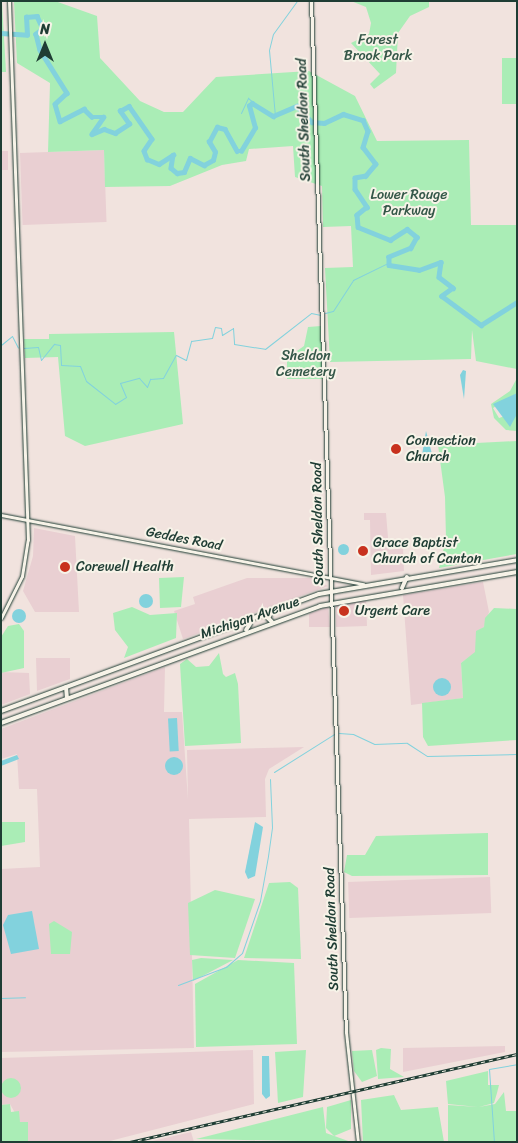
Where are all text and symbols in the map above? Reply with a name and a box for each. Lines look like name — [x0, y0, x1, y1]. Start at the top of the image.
text: N — [40, 17, 50, 42]
north arrow — [20, 20, 70, 70]
park label: Forest Brook Park — [344, 32, 412, 64]
street label: South Sheldon Road — [293, 58, 315, 182]
park label: Lower Rouge Parkway — [371, 187, 447, 220]
park label: Sheldon Cemetery — [276, 348, 336, 381]
place label: Connection Church — [406, 433, 476, 466]
marker: Connection Church — [390, 443, 402, 455]
street label: South Sheldon Road — [309, 462, 327, 586]
street label: Geddes Road — [144, 523, 224, 555]
place label: Grace Baptist Church of Canton — [373, 535, 481, 568]
marker: Grace Baptist Church of Canton — [357, 545, 369, 557]
place label: Corewell Health — [76, 559, 174, 575]
marker: Corewell Health — [58, 560, 72, 574]
street label: Michigan Avenue — [198, 593, 302, 643]
place label: Urgent Care — [355, 603, 430, 619]
marker: Urgent Care — [337, 604, 351, 618]
street label: South Sheldon Road — [321, 867, 343, 991]

